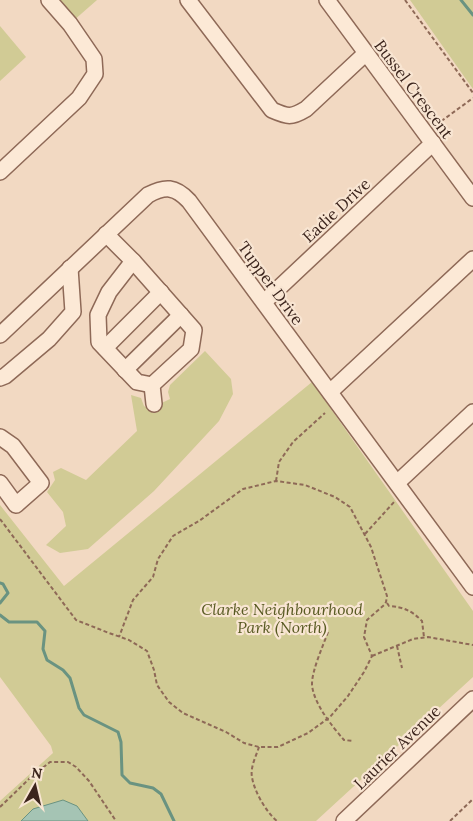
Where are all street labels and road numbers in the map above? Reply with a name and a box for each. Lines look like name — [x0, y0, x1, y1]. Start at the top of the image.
street label: Bussel Crescent — [370, 36, 458, 143]
street label: Eadie Drive — [298, 173, 374, 246]
street label: Tupper Drive — [234, 237, 308, 329]
street label: Laurier Avenue — [349, 700, 445, 793]

